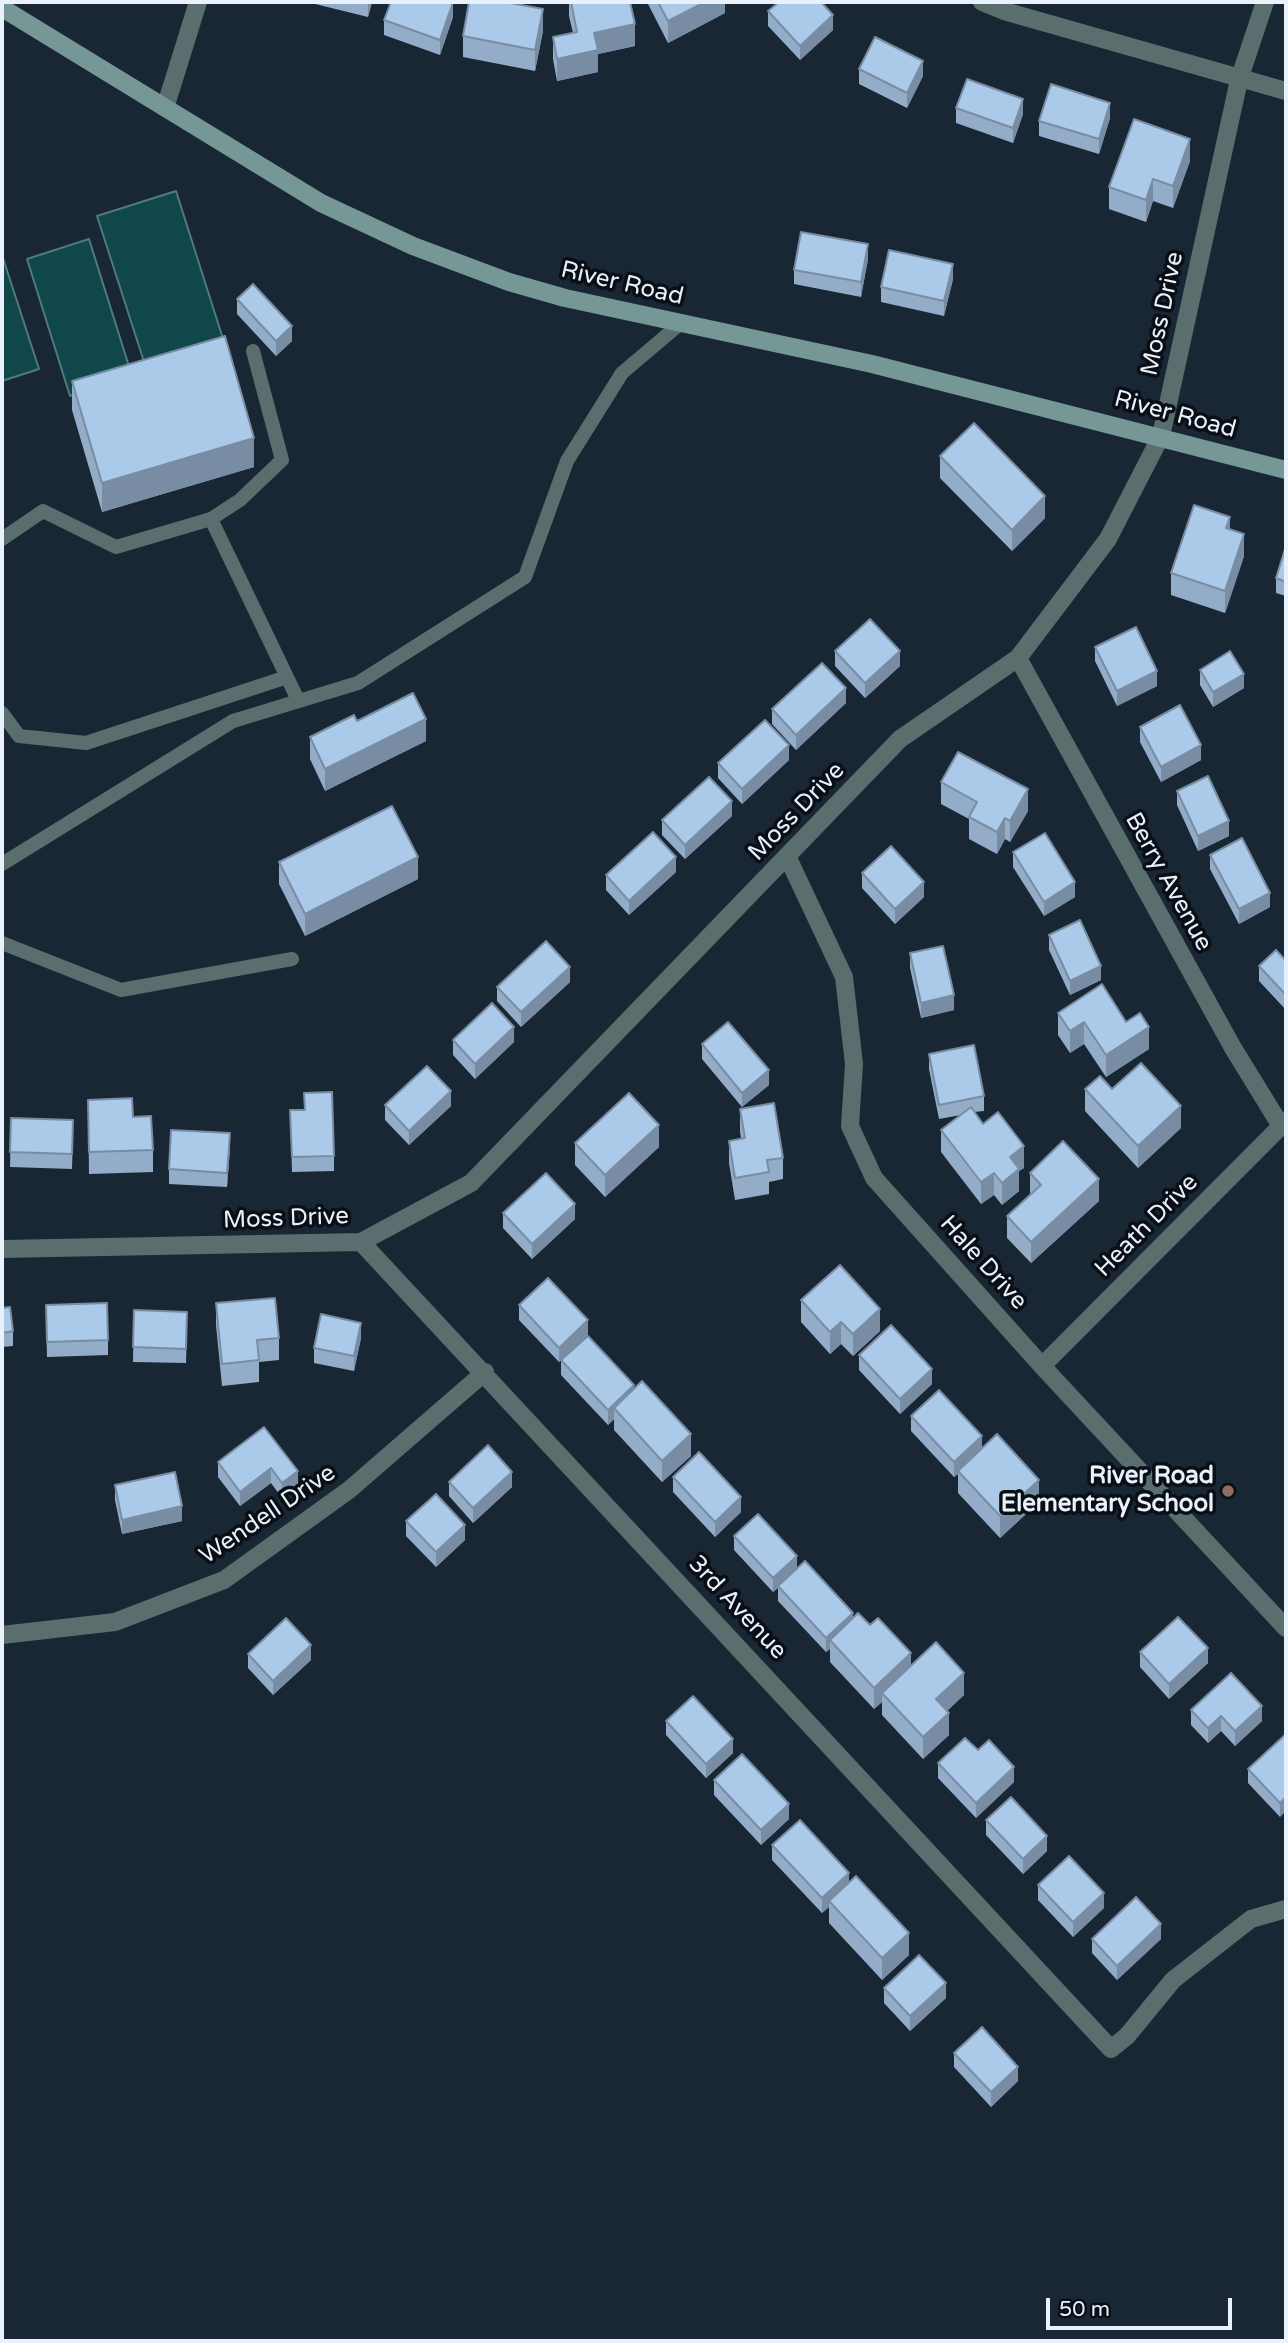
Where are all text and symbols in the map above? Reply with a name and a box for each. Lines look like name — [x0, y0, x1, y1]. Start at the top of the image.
street label: Moss Drive — [1136, 249, 1190, 379]
street label: River Road — [558, 256, 686, 312]
street label: River Road — [1111, 385, 1239, 445]
street label: Moss Drive — [743, 757, 851, 867]
street label: Berry Avenue — [1118, 808, 1218, 956]
street label: Heath Drive — [1090, 1169, 1204, 1283]
street label: Moss Drive — [223, 1202, 349, 1236]
street label: Hale Drive — [933, 1210, 1033, 1316]
street label: Wendell Drive — [195, 1459, 341, 1571]
place label: River Road Elementary School — [1001, 1463, 1214, 1519]
marker: River Road Elementary School — [1220, 1483, 1236, 1499]
street label: 3rd Avenue — [682, 1550, 792, 1666]
scale bar — [1050, 2284, 1236, 2328]
text: 50 m — [1059, 2297, 1110, 2322]

